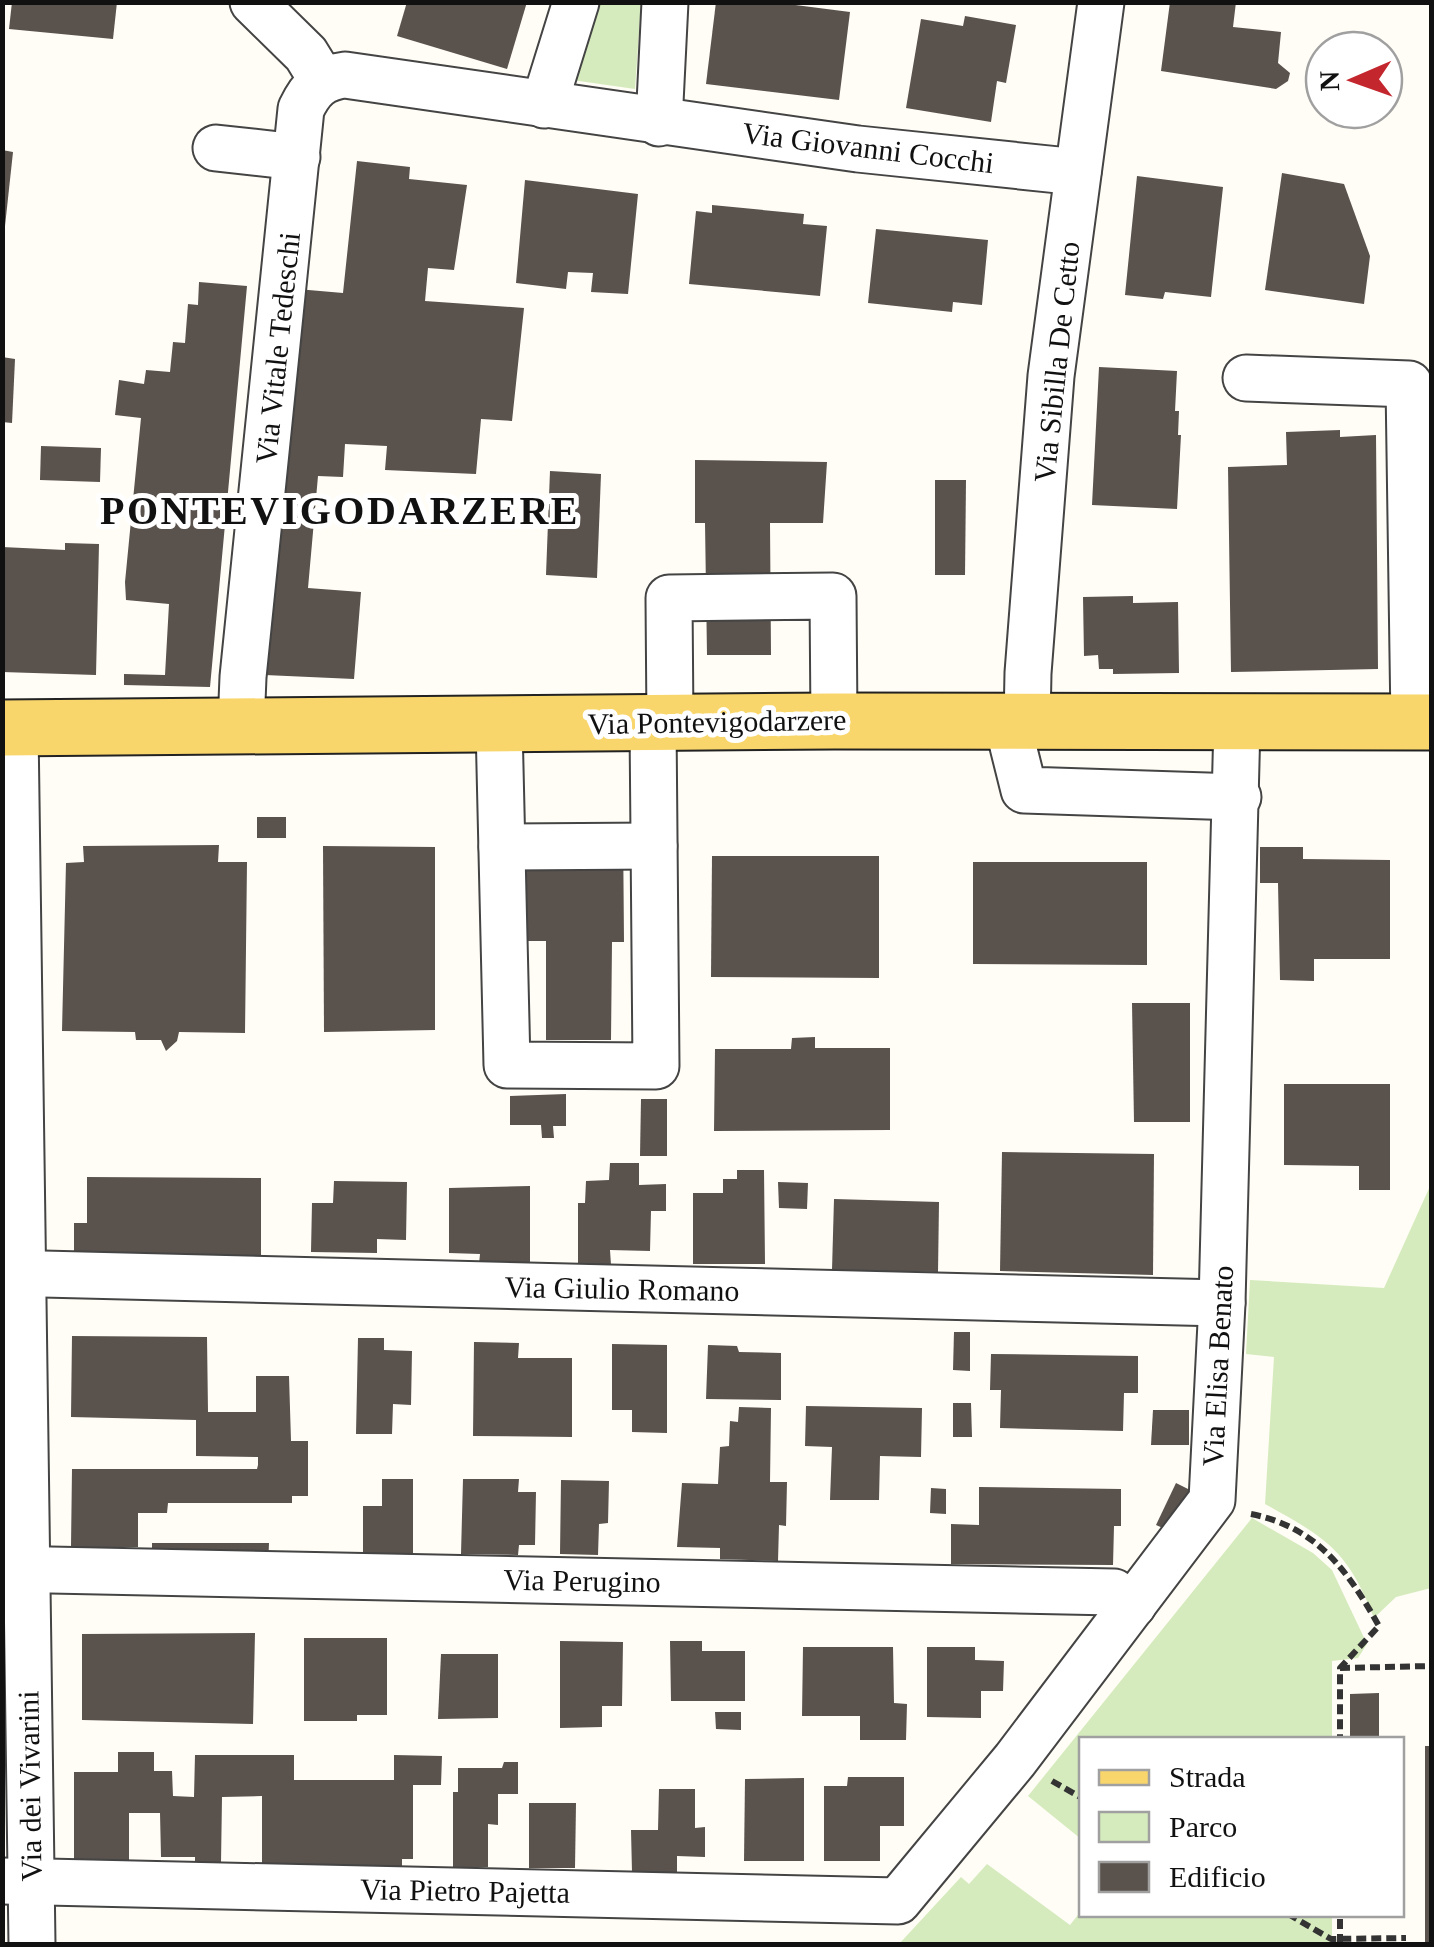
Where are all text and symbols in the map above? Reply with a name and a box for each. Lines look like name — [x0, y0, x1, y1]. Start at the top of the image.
north arrow — [1304, 30, 1404, 130]
text: N — [1314, 70, 1345, 92]
street label: Via Giovanni Cocchi — [740, 116, 996, 179]
street label: Via Vitale Tedeschi — [249, 230, 306, 466]
street label: Via Sibilla De Cetto — [1027, 240, 1086, 484]
district label: PONTEVIGODARZERE — [100, 488, 580, 533]
street label: Via Pontevigodarzere — [587, 703, 847, 740]
street label: Via Elisa Benato — [1196, 1265, 1239, 1467]
street label: Via Giulio Romano — [504, 1270, 740, 1307]
street label: Via Perugino — [503, 1563, 661, 1598]
street label: Via dei Vivarini — [11, 1690, 48, 1882]
legend — [1079, 1737, 1404, 1917]
text: Strada — [1169, 1760, 1246, 1793]
text: Parco — [1169, 1810, 1237, 1843]
text: Edificio — [1169, 1860, 1266, 1893]
street label: Via Pietro Pajetta — [360, 1872, 570, 1909]

